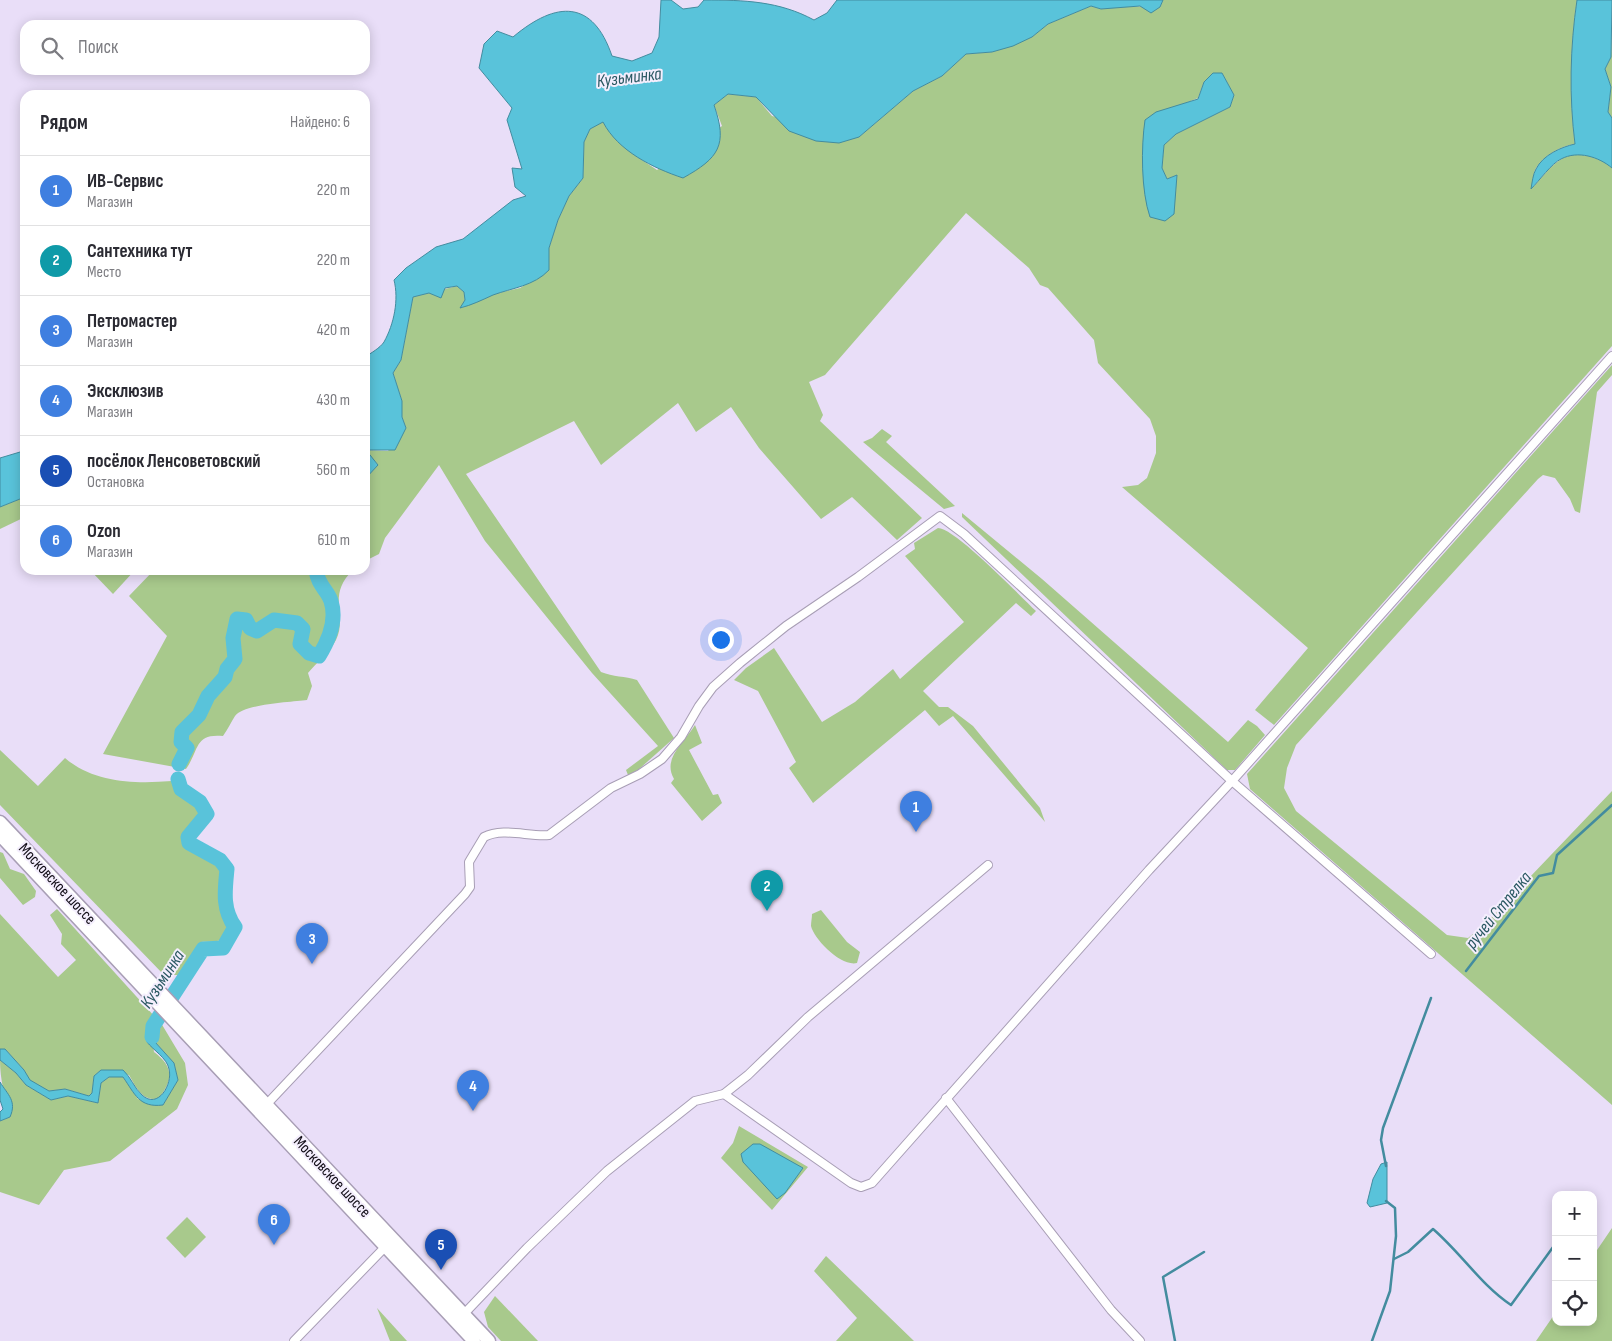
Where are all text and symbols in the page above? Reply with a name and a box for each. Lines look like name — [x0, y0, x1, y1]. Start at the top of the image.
search box — [20, 20, 370, 75]
icon: search — [38, 34, 66, 62]
text: Поиск — [78, 36, 118, 59]
water label: Кузьминка — [596, 63, 663, 92]
text: Рядом — [40, 110, 88, 135]
text: Найдено: 6 — [290, 113, 350, 132]
text: ИВ-Сервис — [87, 170, 163, 193]
text: 1 — [53, 181, 59, 200]
text: 220 m — [317, 181, 350, 200]
text: Магазин — [87, 193, 133, 212]
text: Сантехника тут — [87, 240, 192, 263]
text: 2 — [52, 251, 60, 270]
text: 220 m — [317, 251, 350, 270]
text: Место — [87, 263, 121, 282]
text: Петромастер — [87, 310, 177, 333]
text: 3 — [52, 321, 60, 340]
text: 420 m — [317, 321, 350, 340]
text: Магазин — [87, 333, 133, 352]
text: Эксклюзив — [87, 380, 163, 403]
text: 4 — [52, 391, 60, 410]
text: 430 m — [317, 391, 350, 410]
text: Магазин — [87, 403, 133, 422]
text: посёлок Ленсоветовский — [87, 450, 261, 473]
text: 5 — [52, 461, 60, 480]
text: 560 m — [317, 461, 350, 480]
text: Остановка — [87, 473, 144, 492]
text: Ozon — [87, 520, 121, 543]
text: 6 — [52, 531, 60, 550]
text: 610 m — [317, 531, 350, 550]
text: Магазин — [87, 543, 133, 562]
your location — [708, 627, 734, 653]
pin: 1 — [900, 791, 932, 832]
street label: Московское шоссе — [14, 839, 99, 929]
water label: ручей Стрелка — [1460, 867, 1536, 954]
pin: 2 — [751, 870, 783, 911]
pin: 3 — [296, 923, 328, 964]
water label: Кузьминка — [136, 946, 189, 1012]
pin: 4 — [457, 1070, 489, 1111]
street label: Московское шоссе — [289, 1132, 374, 1222]
map controls — [1552, 1191, 1597, 1326]
button: + — [1552, 1191, 1597, 1236]
pin: 6 — [258, 1204, 290, 1245]
pin: 5 — [425, 1229, 457, 1270]
button: − — [1552, 1236, 1597, 1281]
button: locate — [1552, 1281, 1597, 1326]

